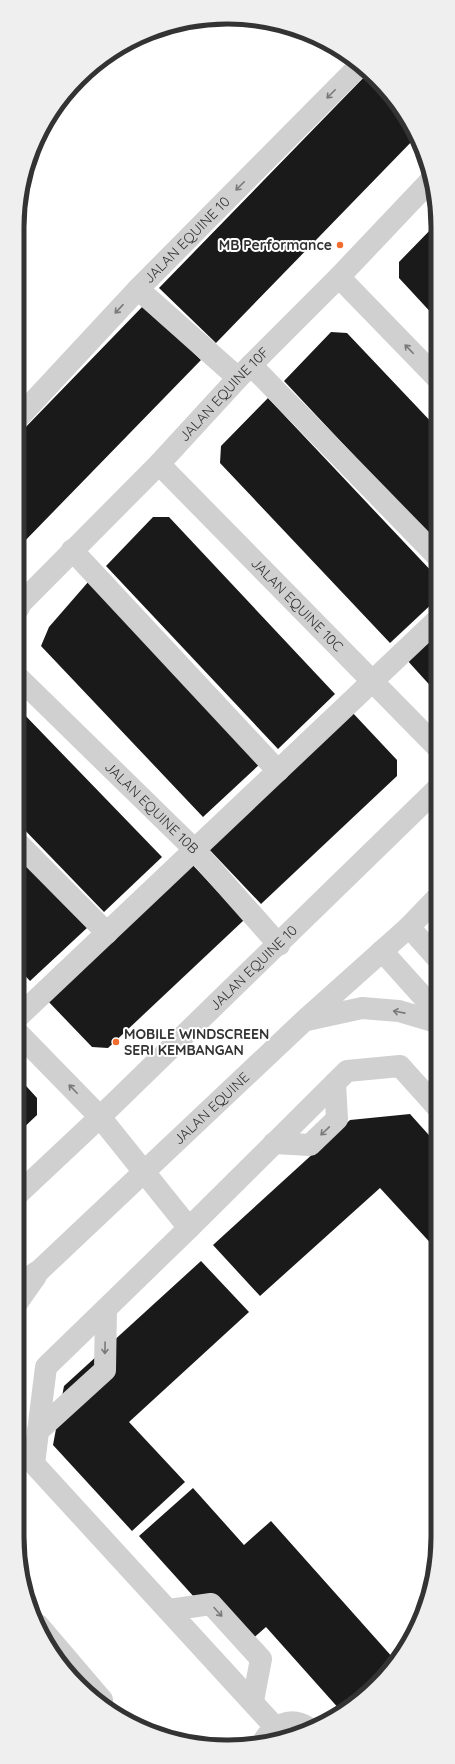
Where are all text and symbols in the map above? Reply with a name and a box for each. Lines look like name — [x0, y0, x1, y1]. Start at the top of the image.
one-way arrow — [326, 89, 336, 99]
one-way arrow — [235, 181, 245, 191]
street label: JALAN EQUINE 10 — [140, 193, 234, 287]
place label: MB Performance — [219, 236, 332, 254]
marker: MB Performance — [335, 240, 345, 250]
one-way arrow — [114, 304, 124, 314]
street label: JALAN EQUINE 10F — [175, 343, 273, 445]
one-way arrow — [404, 344, 414, 354]
street label: JALAN EQUINE 10C — [247, 554, 347, 655]
street label: JALAN EQUINE 10B — [101, 758, 202, 858]
street label: JALAN EQUINE 10 — [206, 921, 301, 1014]
one-way arrow — [393, 1007, 406, 1015]
place label: MOBILE WINDSCREEN SERI KEMBANGAN — [124, 1025, 269, 1059]
marker: MOBILE WINDSCREEN SERI KEMBANGAN — [111, 1037, 121, 1047]
street label: JALAN EQUINE — [170, 1068, 253, 1148]
one-way arrow — [68, 1084, 78, 1094]
one-way arrow — [320, 1126, 330, 1135]
one-way arrow — [101, 1341, 109, 1354]
one-way arrow — [213, 1607, 223, 1617]

